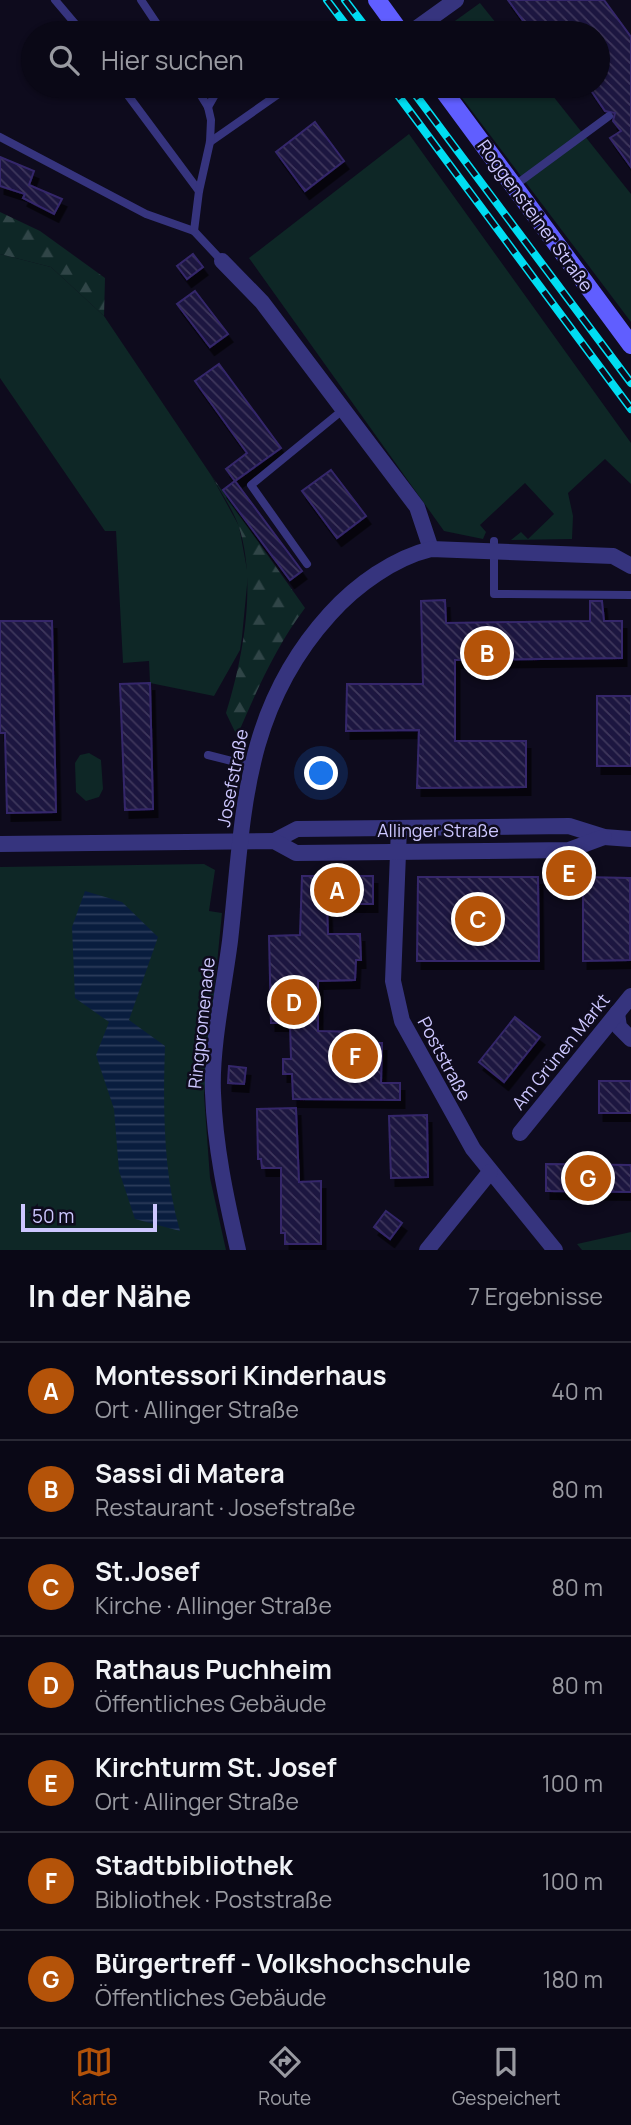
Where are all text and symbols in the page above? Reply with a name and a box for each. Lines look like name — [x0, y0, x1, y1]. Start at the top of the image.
search box — [21, 21, 610, 98]
icon: search — [45, 41, 83, 79]
text: Hier suchen — [101, 42, 244, 78]
street label: Roggensteiner Straße — [473, 135, 599, 296]
pin: B — [464, 627, 510, 679]
street label: Josefstraße — [211, 727, 253, 829]
your location — [304, 756, 338, 790]
street label: Allinger Straße — [377, 818, 499, 842]
pin: E — [546, 847, 592, 899]
pin: A — [314, 864, 360, 916]
pin: C — [455, 893, 501, 945]
street label: Ringpromenade — [182, 956, 220, 1090]
pin: D — [271, 976, 317, 1028]
street label: Am Grünen Markt — [506, 988, 615, 1115]
street label: Poststraße — [413, 1012, 477, 1105]
pin: F — [332, 1030, 378, 1082]
pin: G — [565, 1152, 611, 1204]
scale bar — [21, 1201, 158, 1233]
text: 50 m — [32, 1203, 74, 1229]
text: In der Nähe — [28, 1275, 191, 1316]
text: 7 Ergebnisse — [469, 1280, 603, 1312]
text: Montessori Kinderhaus — [95, 1357, 387, 1393]
text: A — [43, 1375, 59, 1407]
text: 40 m — [551, 1375, 603, 1407]
text: Ort · Allinger Straße — [95, 1393, 299, 1425]
text: Sassi di Matera — [95, 1455, 285, 1491]
text: B — [44, 1473, 58, 1505]
text: 80 m — [552, 1473, 603, 1505]
text: Restaurant · Josefstraße — [95, 1491, 355, 1523]
text: St.Josef — [95, 1553, 200, 1589]
text: C — [43, 1571, 60, 1603]
text: 80 m — [552, 1571, 603, 1603]
text: Kirche · Allinger Straße — [95, 1589, 332, 1621]
text: Rathaus Puchheim — [95, 1651, 332, 1687]
text: D — [43, 1669, 59, 1701]
text: 80 m — [552, 1669, 603, 1701]
text: Öffentliches Gebäude — [95, 1687, 326, 1719]
text: Kirchturm St. Josef — [95, 1749, 337, 1785]
text: E — [44, 1767, 58, 1799]
text: 100 m — [542, 1767, 603, 1799]
text: Ort · Allinger Straße — [95, 1785, 299, 1817]
text: Stadtbibliothek — [95, 1847, 293, 1883]
text: F — [45, 1865, 57, 1897]
text: 100 m — [542, 1865, 603, 1897]
text: Bibliothek · Poststraße — [95, 1883, 332, 1915]
text: Bürgertreff - Volkshochschule — [95, 1945, 471, 1981]
text: G — [43, 1963, 59, 1995]
text: 180 m — [543, 1963, 603, 1995]
text: Öffentliches Gebäude — [95, 1981, 326, 2013]
tab: Karte — [70, 2043, 117, 2111]
tab: Route — [258, 2043, 311, 2111]
tab: Gespeichert — [452, 2043, 561, 2111]

